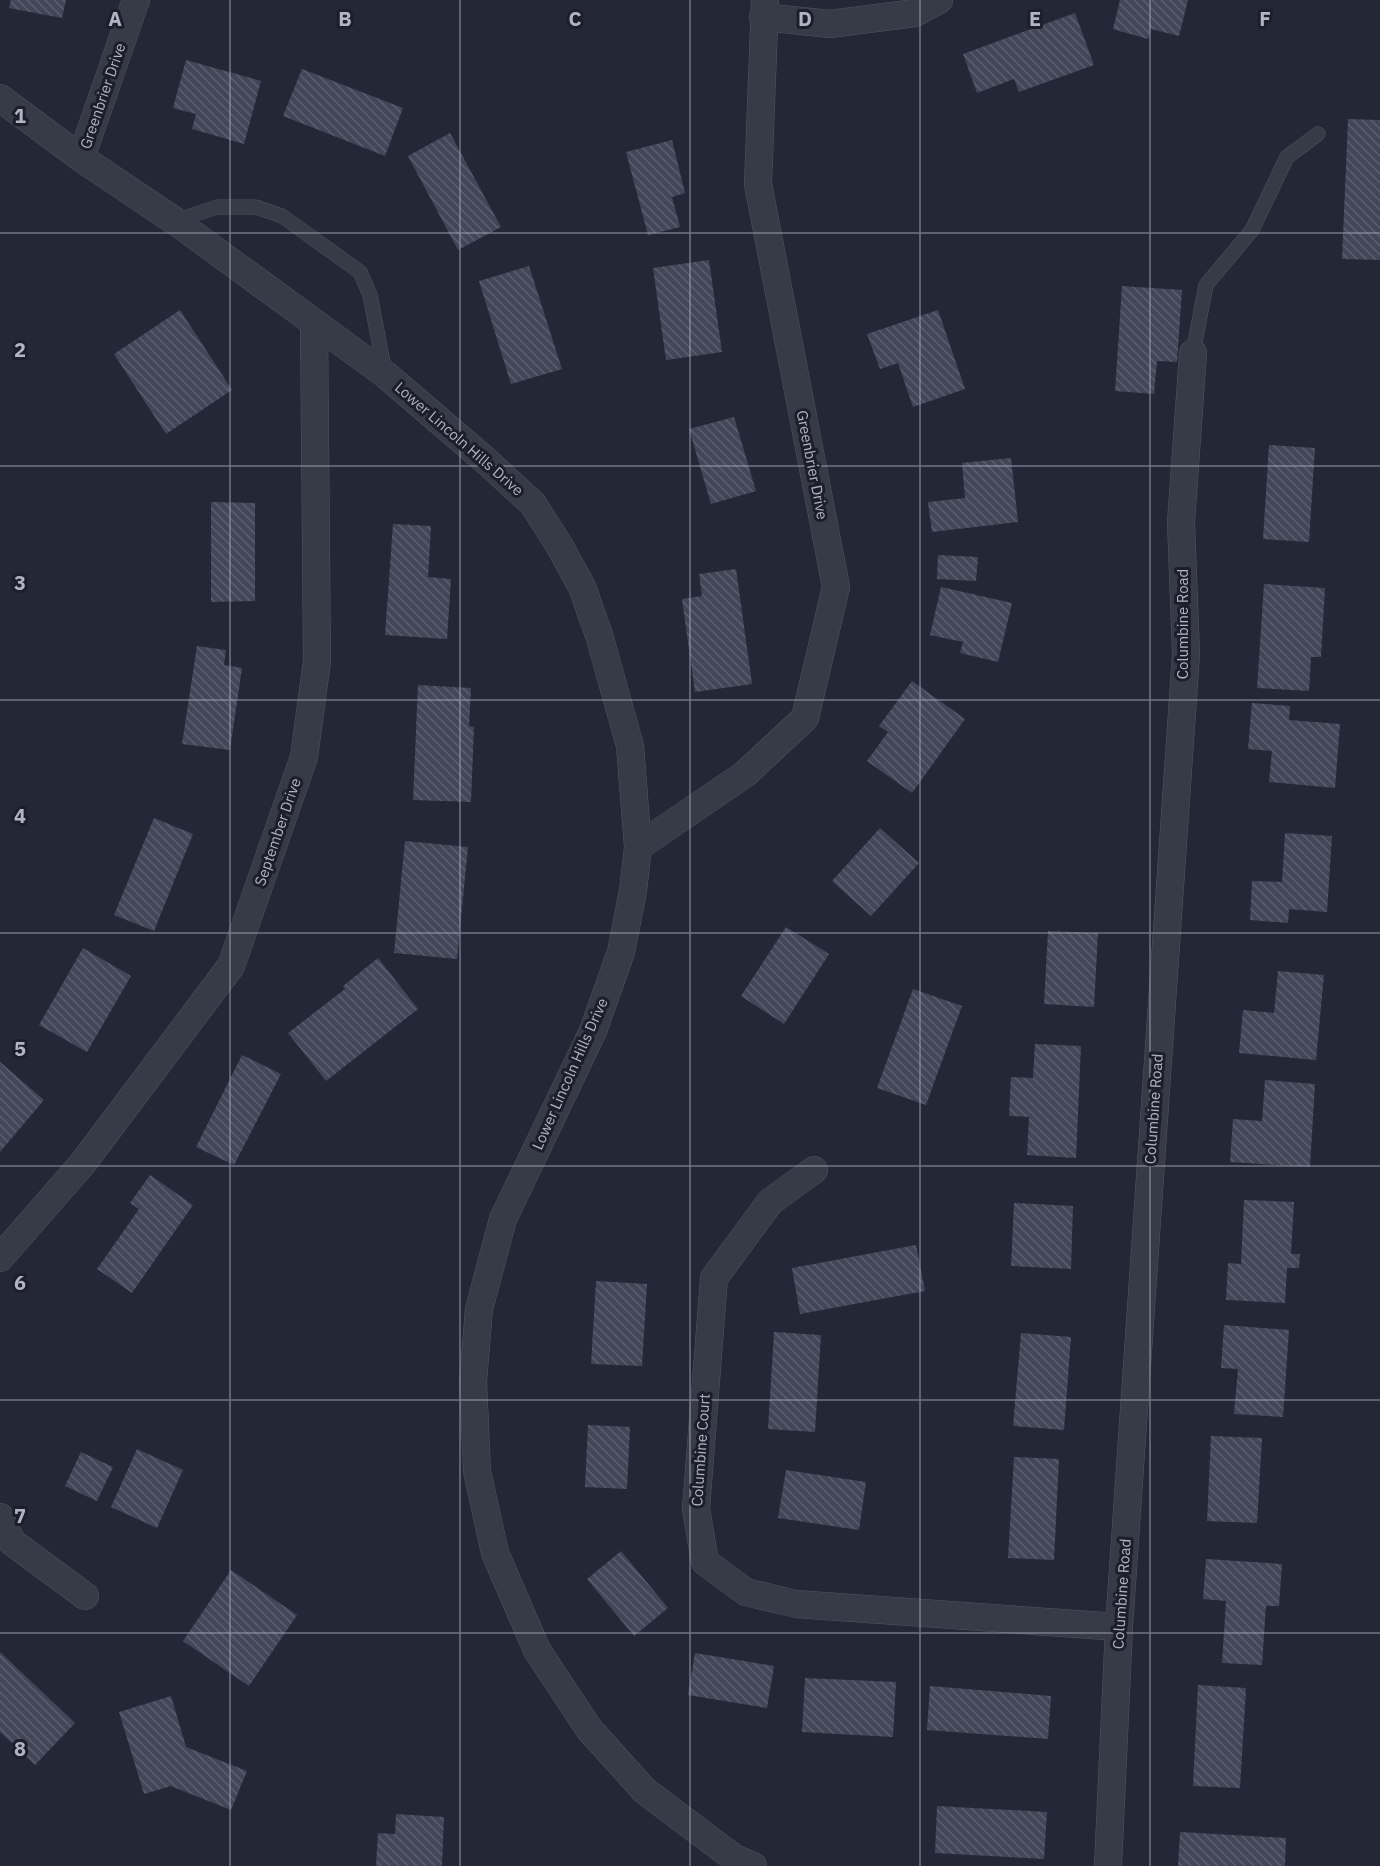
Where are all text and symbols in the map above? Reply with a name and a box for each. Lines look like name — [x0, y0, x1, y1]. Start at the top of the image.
text: A — [108, 5, 122, 32]
text: B — [338, 5, 352, 32]
text: C — [568, 5, 582, 32]
text: D — [798, 5, 812, 32]
text: E — [1029, 5, 1041, 32]
text: F — [1259, 5, 1271, 32]
street label: Greenbrier Drive — [75, 40, 130, 151]
text: 1 — [14, 102, 26, 129]
text: 2 — [14, 336, 26, 363]
street label: Lower Lincoln Hills Drive — [391, 378, 528, 500]
street label: Greenbrier Drive — [793, 409, 832, 521]
text: 3 — [14, 569, 26, 596]
street label: Columbine Road — [1173, 569, 1192, 679]
street label: September Drive — [250, 775, 305, 888]
text: 4 — [14, 802, 26, 829]
street label: Lower Lincoln Hills Drive — [527, 995, 612, 1153]
text: 5 — [14, 1035, 26, 1062]
street label: Columbine Road — [1140, 1053, 1167, 1165]
text: 6 — [14, 1269, 26, 1296]
street label: Columbine Court — [687, 1393, 714, 1507]
text: 7 — [14, 1502, 26, 1529]
street label: Columbine Road — [1108, 1538, 1135, 1650]
text: 8 — [14, 1735, 26, 1762]

